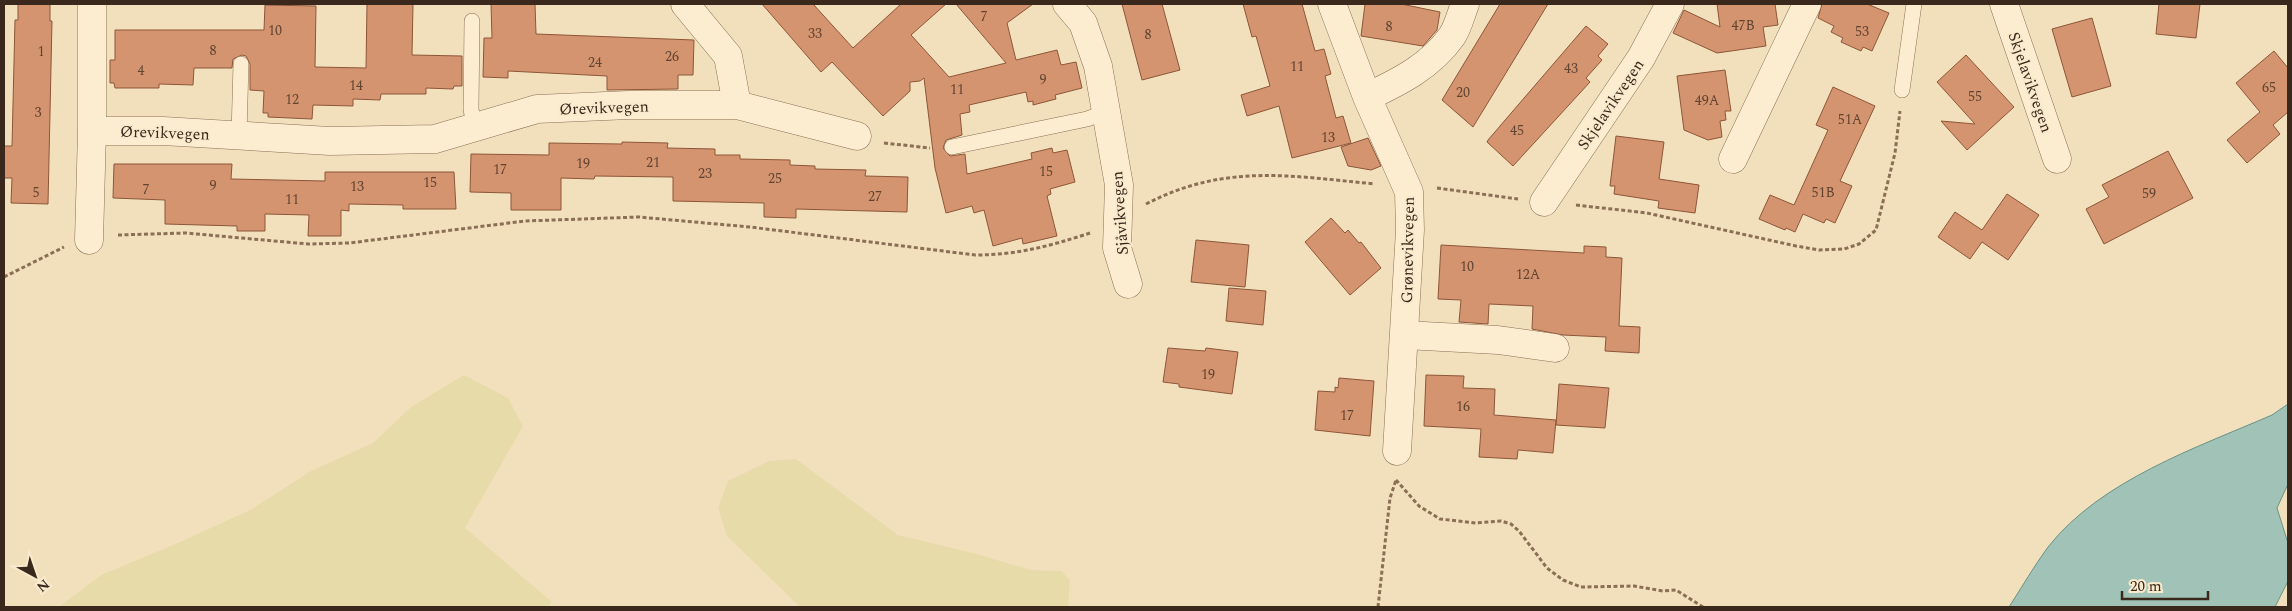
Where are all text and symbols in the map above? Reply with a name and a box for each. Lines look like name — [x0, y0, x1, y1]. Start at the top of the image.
house number: 7 — [981, 6, 988, 27]
house number: 47B — [1731, 15, 1755, 36]
house number: 8 — [1386, 16, 1393, 37]
house number: 10 — [268, 20, 282, 41]
house number: 53 — [1855, 21, 1869, 42]
house number: 33 — [808, 23, 822, 44]
house number: 8 — [1145, 24, 1152, 45]
street label: Skjelavikvegen — [2002, 29, 2059, 136]
house number: 8 — [210, 40, 217, 61]
house number: 1 — [38, 41, 45, 62]
house number: 26 — [665, 46, 679, 67]
house number: 24 — [588, 52, 602, 73]
street label: Skjelavikvegen — [1572, 54, 1650, 155]
house number: 11 — [1290, 56, 1304, 77]
house number: 43 — [1564, 58, 1578, 79]
house number: 4 — [138, 60, 145, 81]
house number: 9 — [1040, 69, 1047, 90]
house number: 14 — [349, 75, 363, 96]
house number: 65 — [2262, 77, 2276, 98]
house number: 11 — [950, 79, 964, 100]
house number: 20 — [1456, 82, 1470, 103]
house number: 55 — [1968, 86, 1982, 107]
house number: 12 — [285, 89, 299, 110]
house number: 49A — [1695, 90, 1720, 111]
street label: Ørevikvegen — [559, 94, 649, 122]
house number: 3 — [35, 102, 42, 123]
house number: 51A — [1838, 109, 1863, 130]
street label: Ørevikvegen — [120, 119, 210, 147]
house number: 45 — [1510, 120, 1524, 141]
house number: 13 — [1321, 127, 1335, 148]
house number: 21 — [646, 152, 660, 173]
house number: 19 — [576, 153, 590, 174]
house number: 17 — [493, 159, 507, 180]
house number: 15 — [1039, 161, 1053, 182]
house number: 23 — [698, 163, 712, 184]
house number: 25 — [768, 168, 782, 189]
street label: Sjåvikvegen — [1105, 170, 1135, 256]
house number: 15 — [423, 172, 437, 193]
house number: 9 — [210, 175, 217, 196]
house number: 13 — [350, 176, 364, 197]
house number: 7 — [143, 179, 150, 200]
house number: 5 — [33, 182, 40, 203]
house number: 51B — [1811, 182, 1835, 203]
house number: 59 — [2142, 183, 2156, 204]
house number: 27 — [868, 186, 882, 207]
house number: 11 — [285, 189, 299, 210]
street label: Grønevikvegen — [1395, 196, 1421, 304]
house number: 10 — [1460, 256, 1474, 277]
house number: 12A — [1516, 264, 1541, 285]
house number: 19 — [1201, 364, 1215, 385]
house number: 16 — [1456, 396, 1470, 417]
house number: 17 — [1340, 405, 1354, 426]
north arrow — [10, 551, 60, 601]
scale bar — [2122, 568, 2208, 600]
text: N — [32, 574, 54, 597]
text: 20 m — [2130, 575, 2162, 598]

